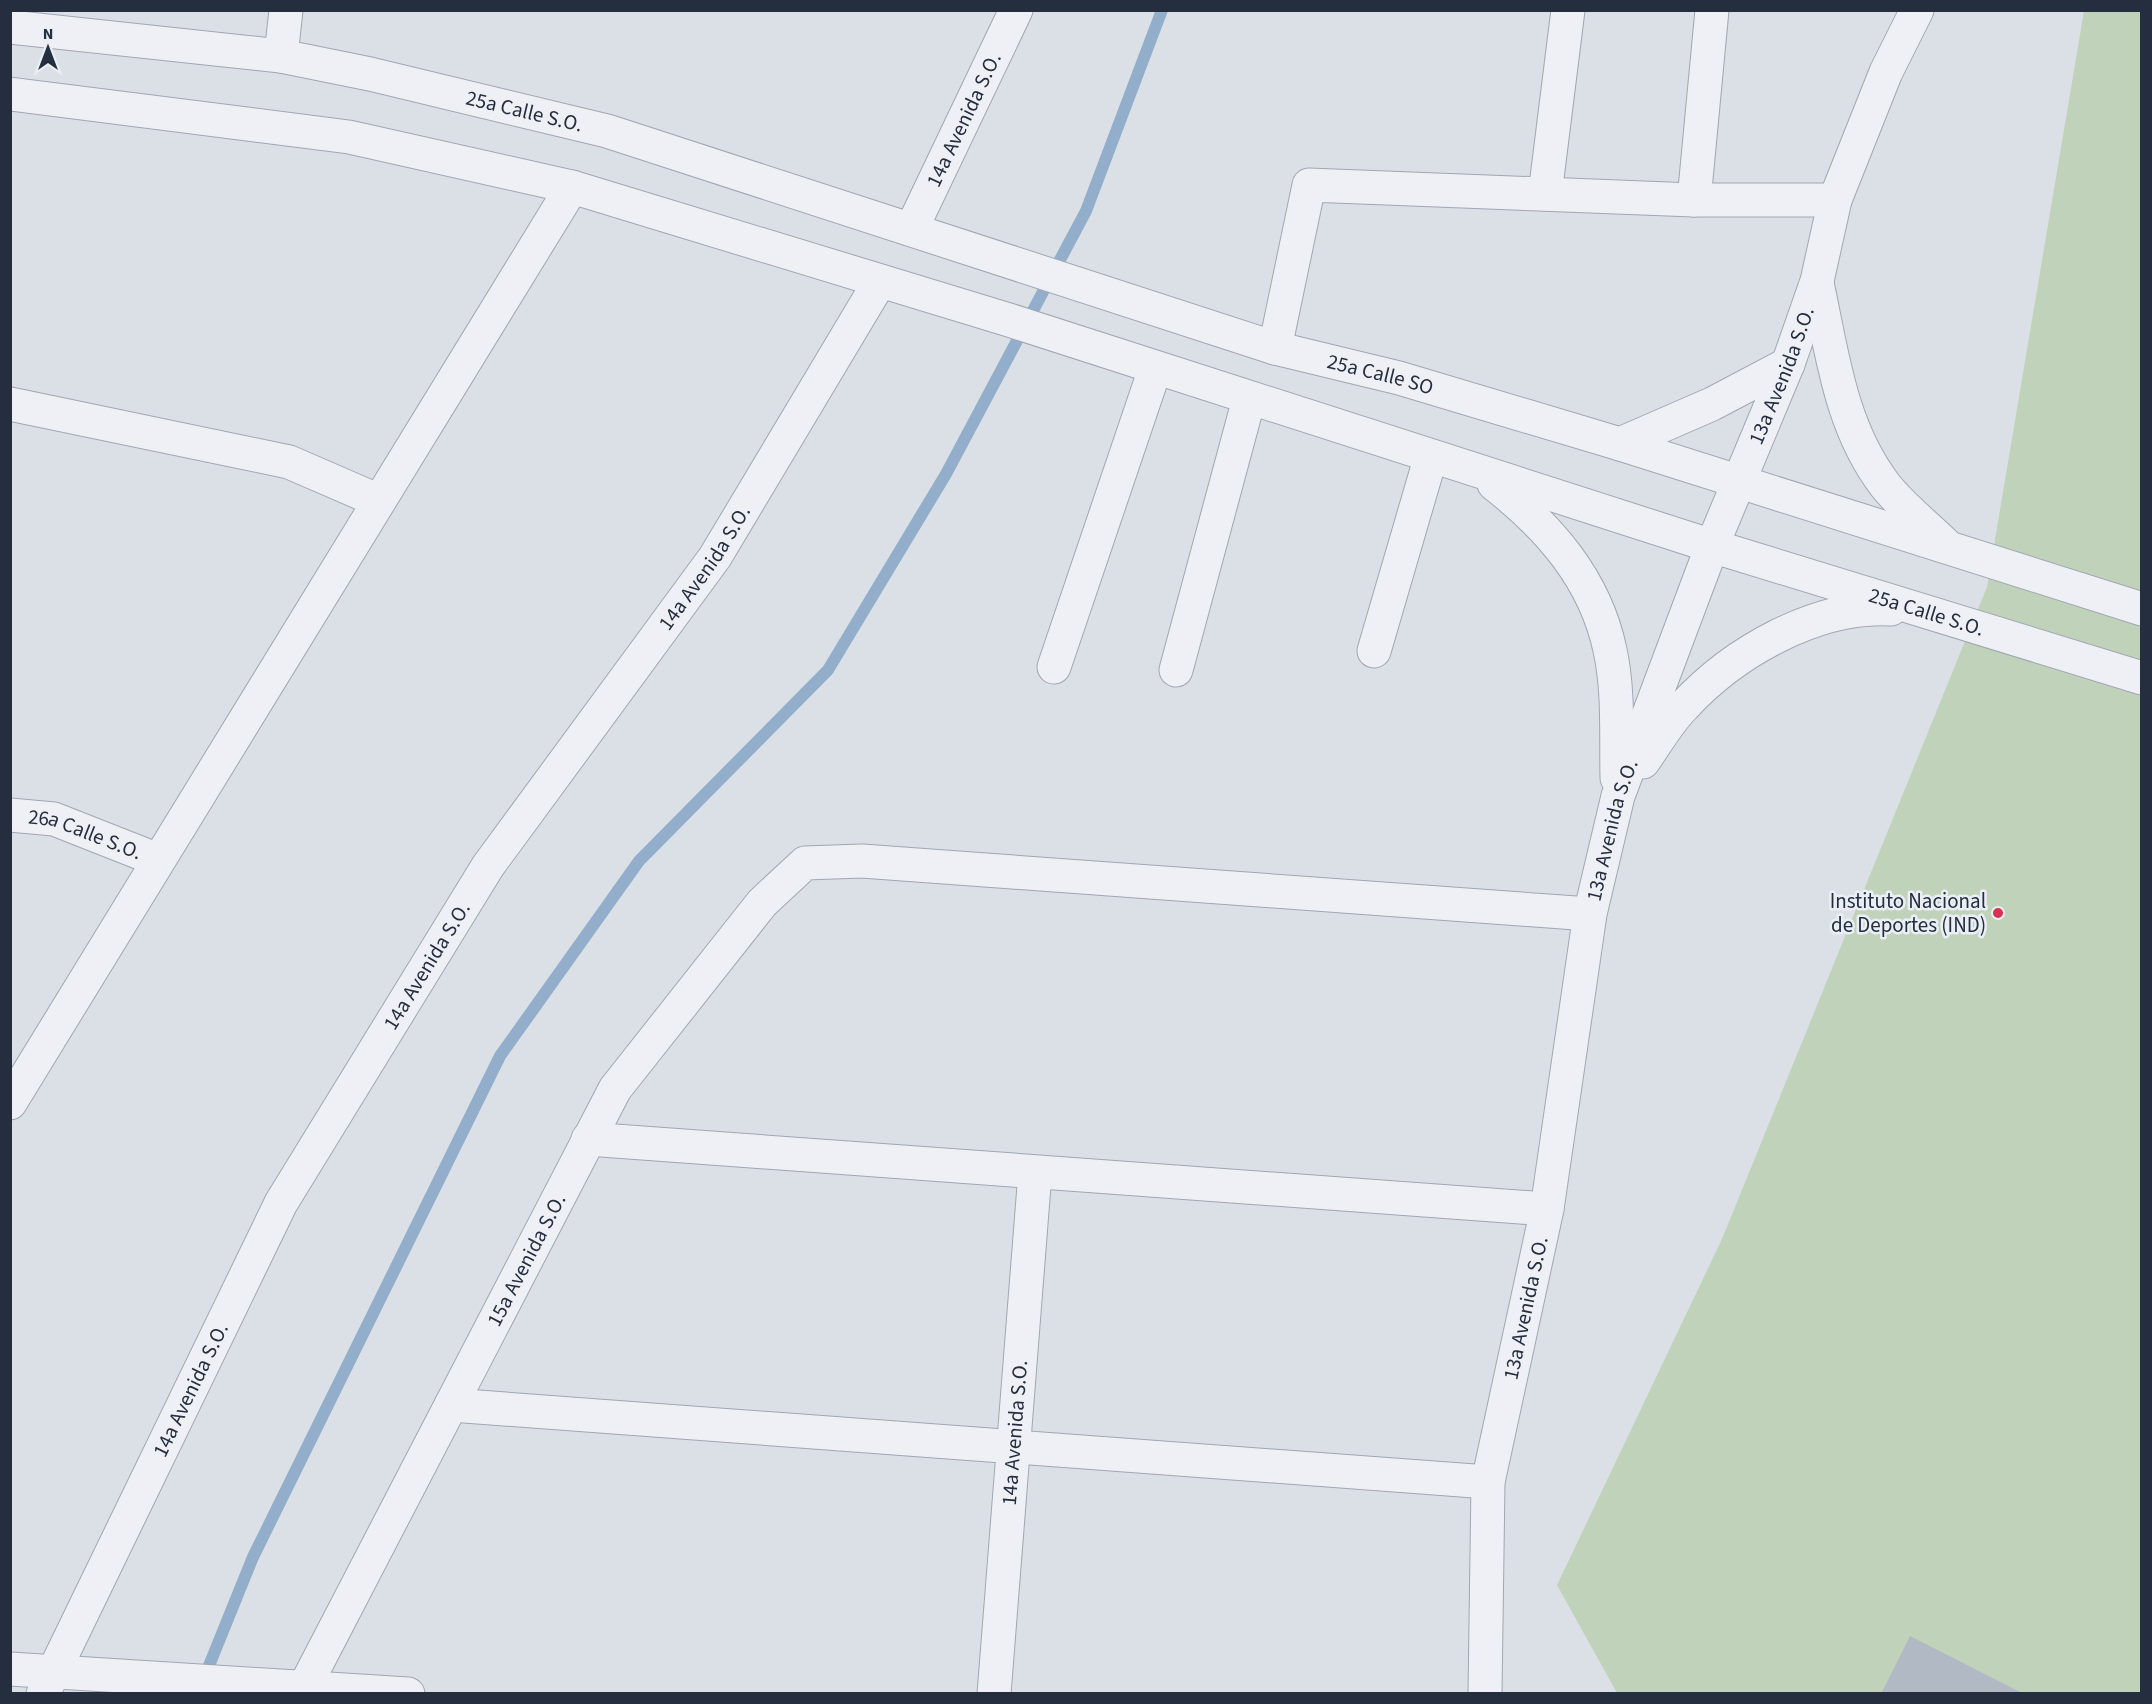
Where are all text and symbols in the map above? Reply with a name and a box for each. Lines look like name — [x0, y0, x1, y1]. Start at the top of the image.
north arrow — [18, 18, 78, 78]
text: N — [43, 23, 53, 45]
street label: 14a Avenida S.O. — [919, 47, 1009, 192]
street label: 25a Calle S.O. — [463, 83, 586, 140]
street label: 13a Avenida S.O. — [1741, 303, 1822, 449]
street label: 25a Calle SO — [1324, 346, 1437, 402]
street label: 14a Avenida S.O. — [651, 499, 758, 636]
street label: 25a Calle S.O. — [1865, 580, 1988, 644]
street label: 13a Avenida S.O. — [1579, 755, 1645, 904]
street label: 26a Calle S.O. — [27, 802, 146, 867]
place label: Instituto Nacional de Deportes (IND) — [1830, 886, 1986, 940]
street label: 14a Avenida S.O. — [376, 896, 478, 1036]
marker: Instituto Nacional de Deportes (IND) — [1991, 906, 2005, 920]
street label: 15a Avenida S.O. — [479, 1188, 573, 1332]
street label: 13a Avenida S.O. — [1496, 1234, 1556, 1382]
street label: 14a Avenida S.O. — [145, 1318, 236, 1462]
street label: 14a Avenida S.O. — [994, 1359, 1035, 1507]

